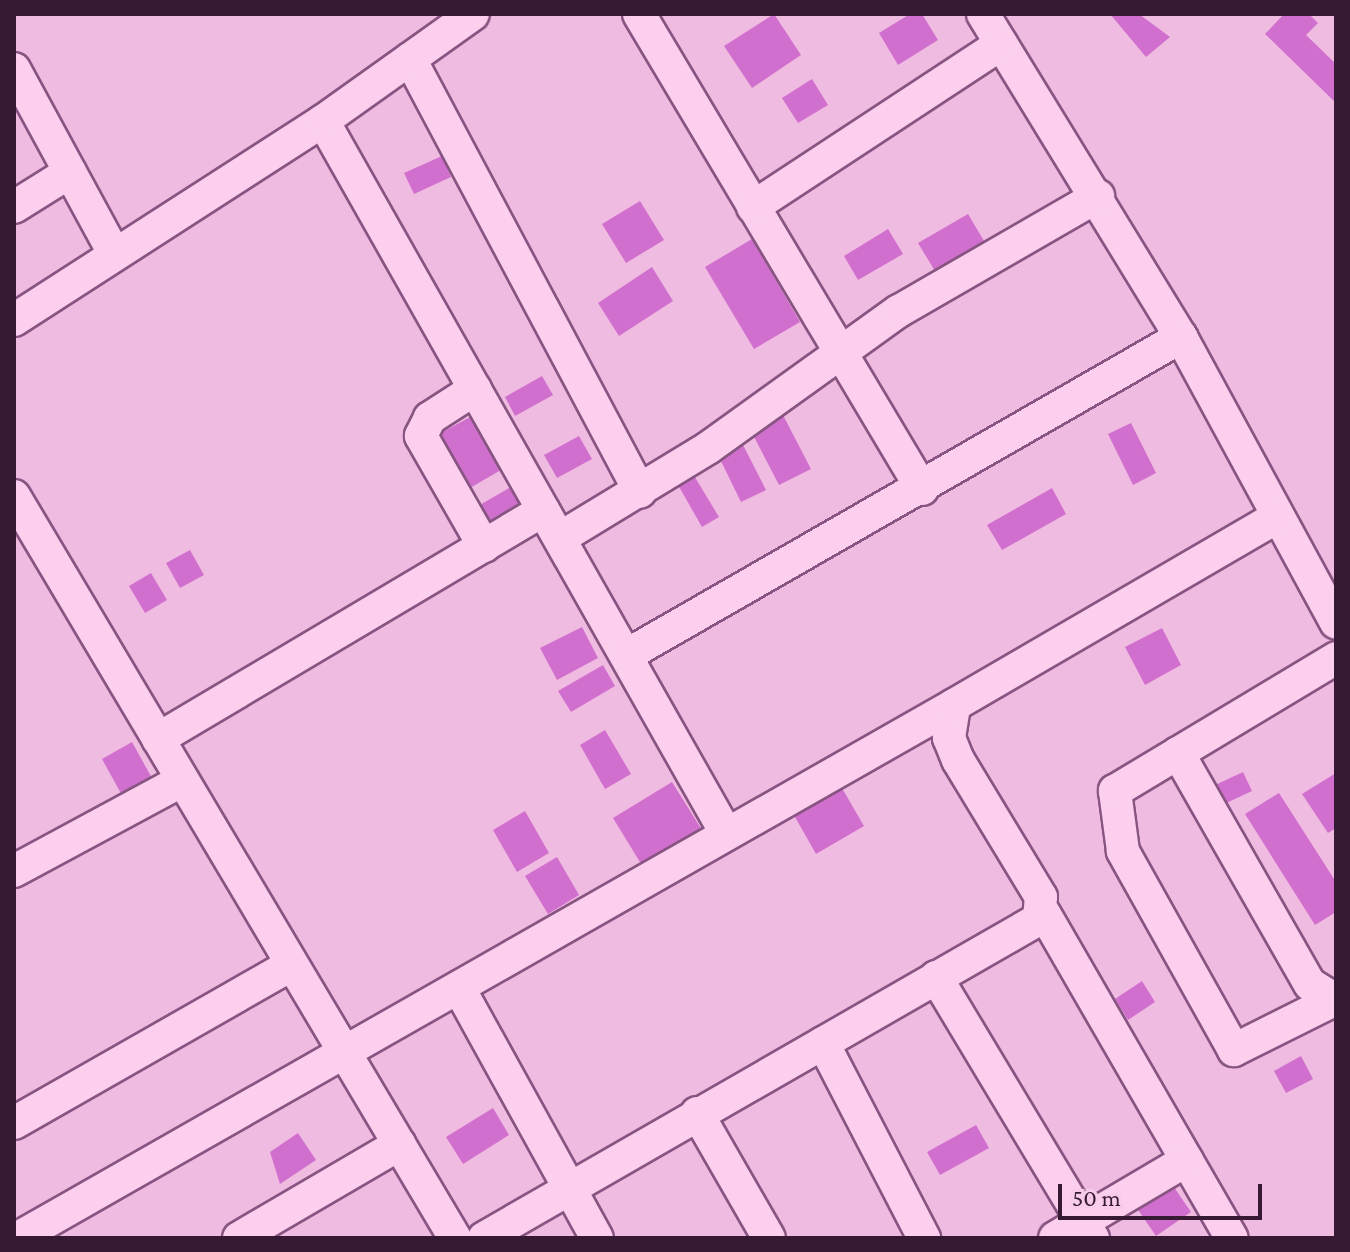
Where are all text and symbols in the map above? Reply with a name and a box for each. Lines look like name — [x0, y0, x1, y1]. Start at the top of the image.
scale bar — [1062, 1168, 1266, 1218]
text: 50 m — [1072, 1184, 1121, 1211]

